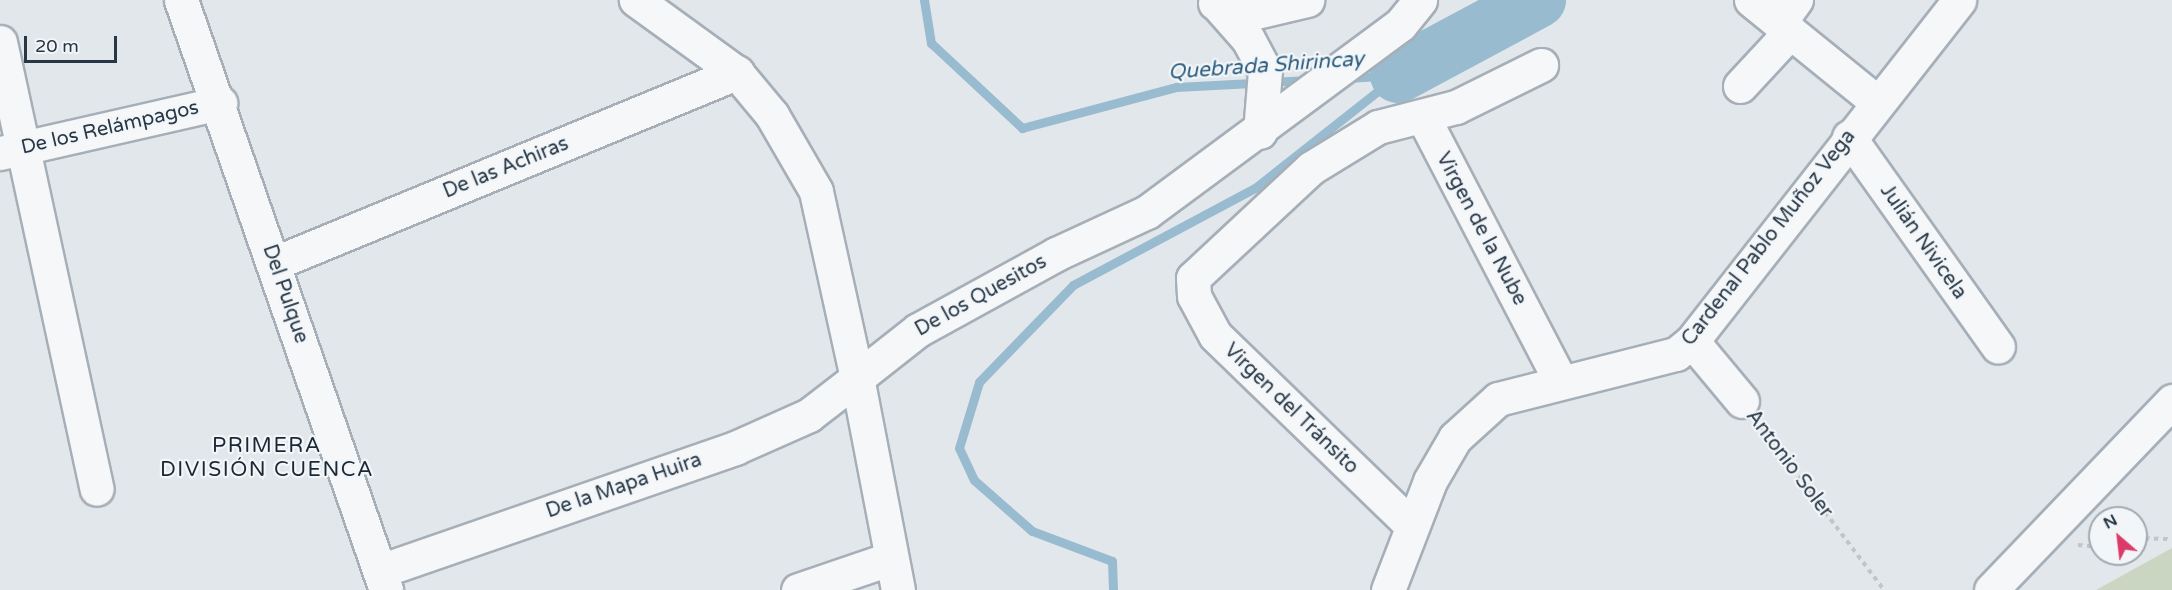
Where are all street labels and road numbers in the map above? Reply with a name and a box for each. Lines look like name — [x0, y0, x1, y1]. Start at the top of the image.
street label: De los Relámpagos — [19, 96, 201, 160]
street label: Cardenal Pablo Muñoz Vega — [1677, 125, 1861, 351]
street label: De las Achiras — [440, 132, 572, 204]
street label: Virgen de la Nube — [1431, 148, 1531, 310]
street label: Julián Nivicela — [1875, 180, 1971, 304]
street label: Del Pulque — [257, 242, 313, 346]
street label: De los Quesitos — [911, 250, 1051, 342]
street label: Virgen del Tránsito — [1219, 339, 1363, 479]
street label: Antonio Soler — [1740, 405, 1838, 523]
street label: De la Mapa Huira — [543, 448, 705, 524]

